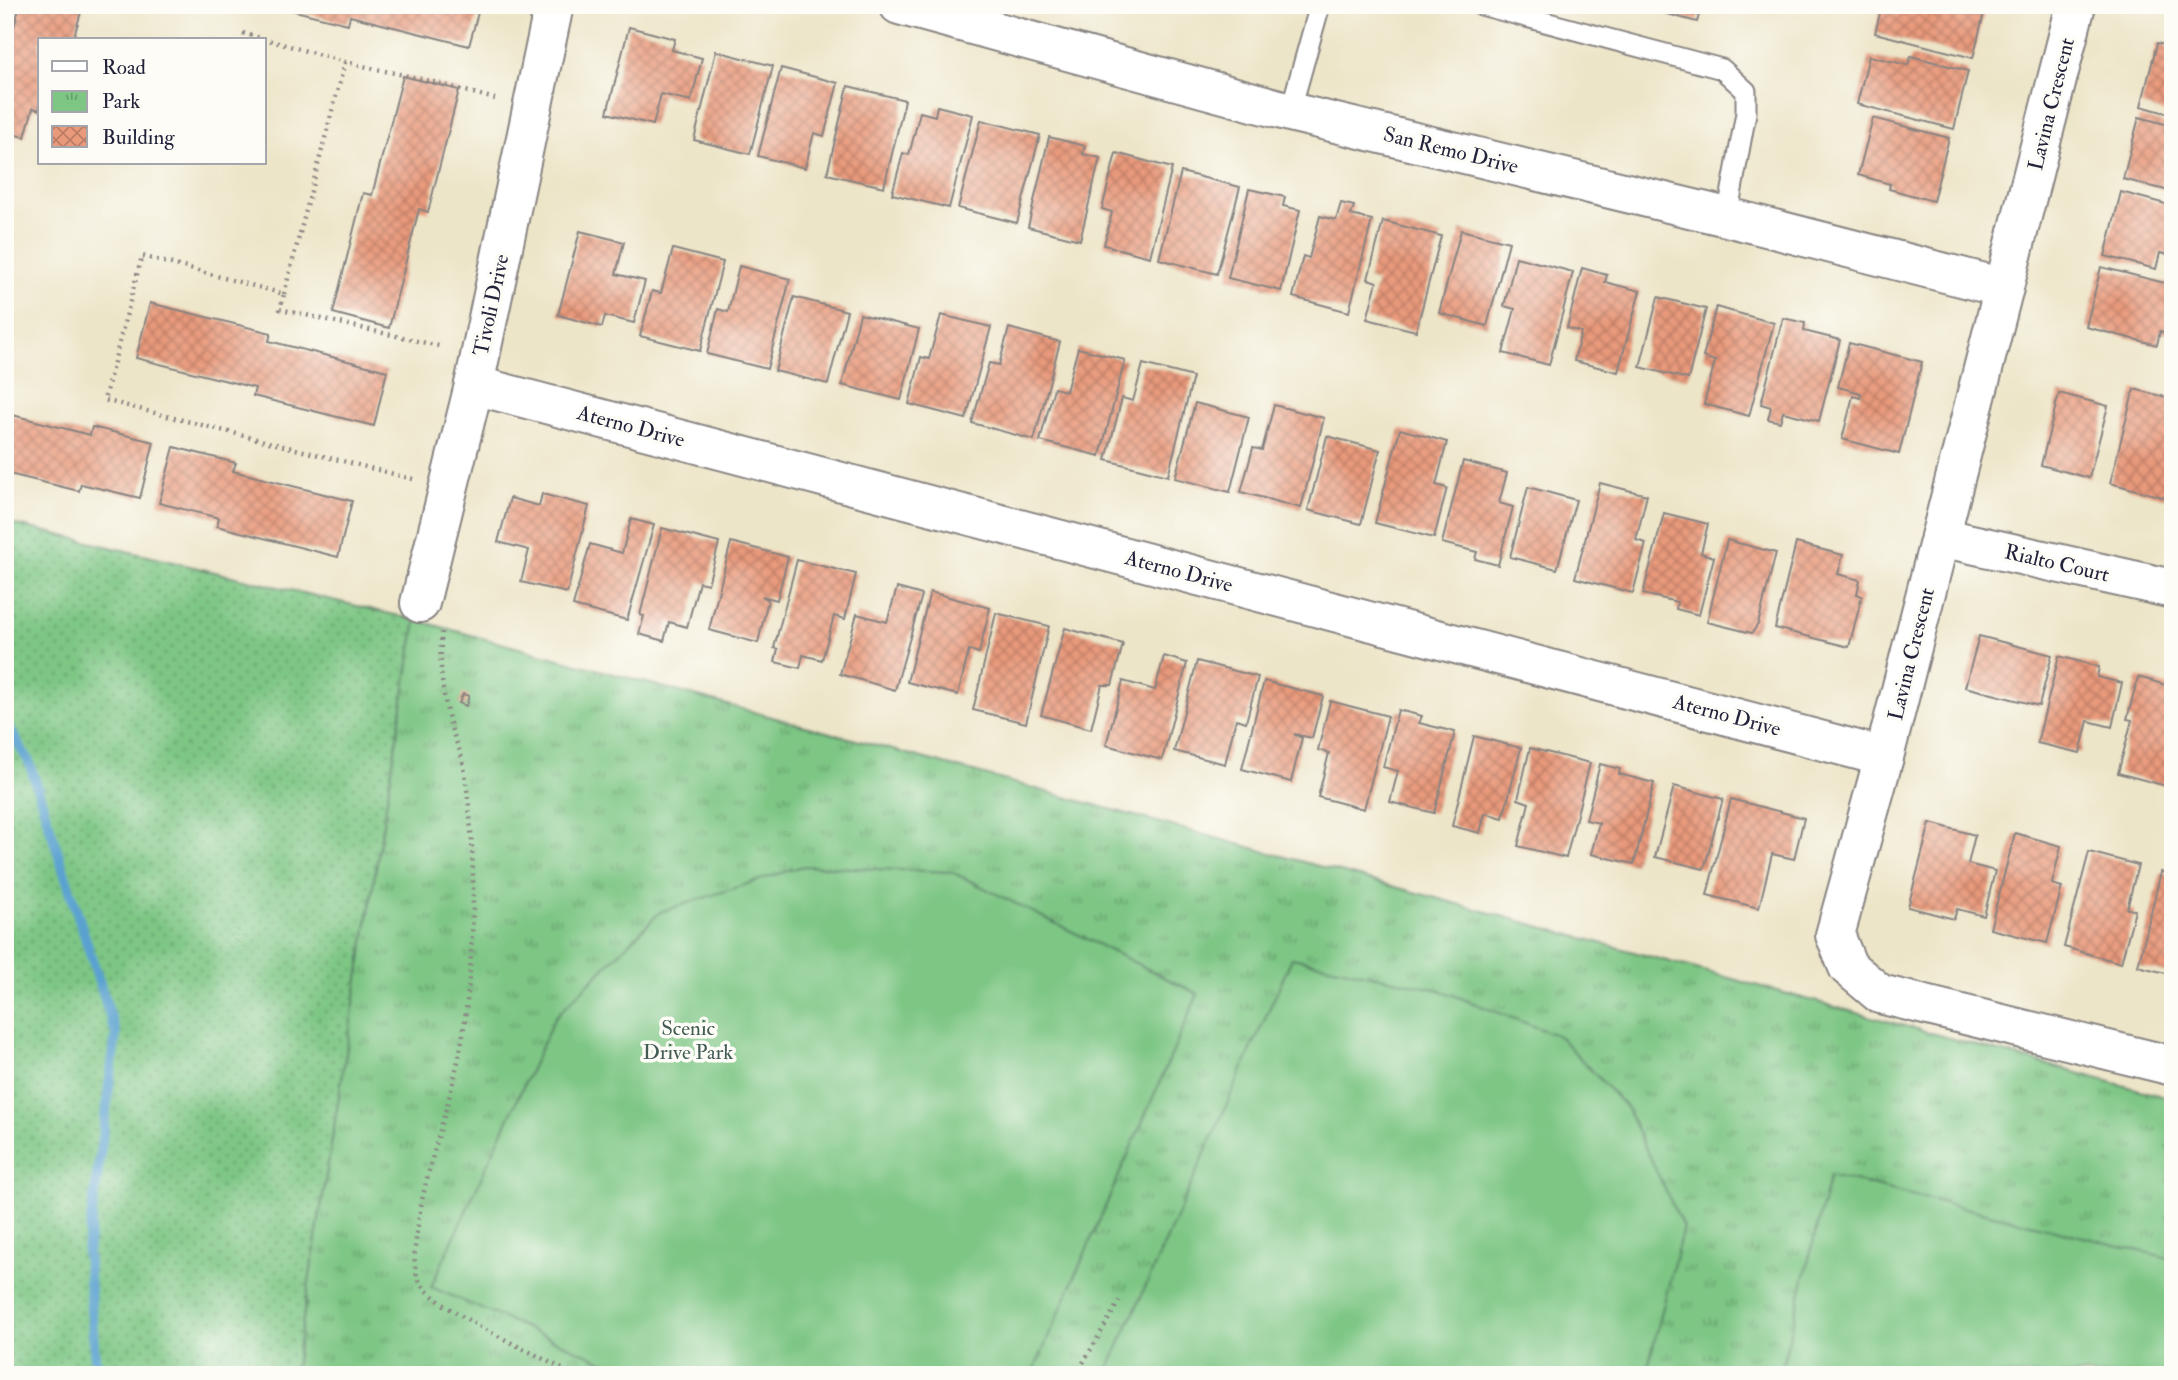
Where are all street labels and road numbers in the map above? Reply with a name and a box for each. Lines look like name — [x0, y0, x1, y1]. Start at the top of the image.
street label: Lavina Crescent — [2022, 35, 2081, 173]
street label: San Remo Drive — [1381, 121, 1521, 180]
street label: Tivoli Drive — [468, 252, 515, 358]
street label: Aterno Drive — [573, 399, 688, 454]
street label: Rialto Court — [2002, 538, 2112, 589]
street label: Aterno Drive — [1121, 544, 1236, 599]
street label: Lavina Crescent — [1882, 585, 1941, 723]
street label: Aterno Drive — [1669, 688, 1784, 743]

